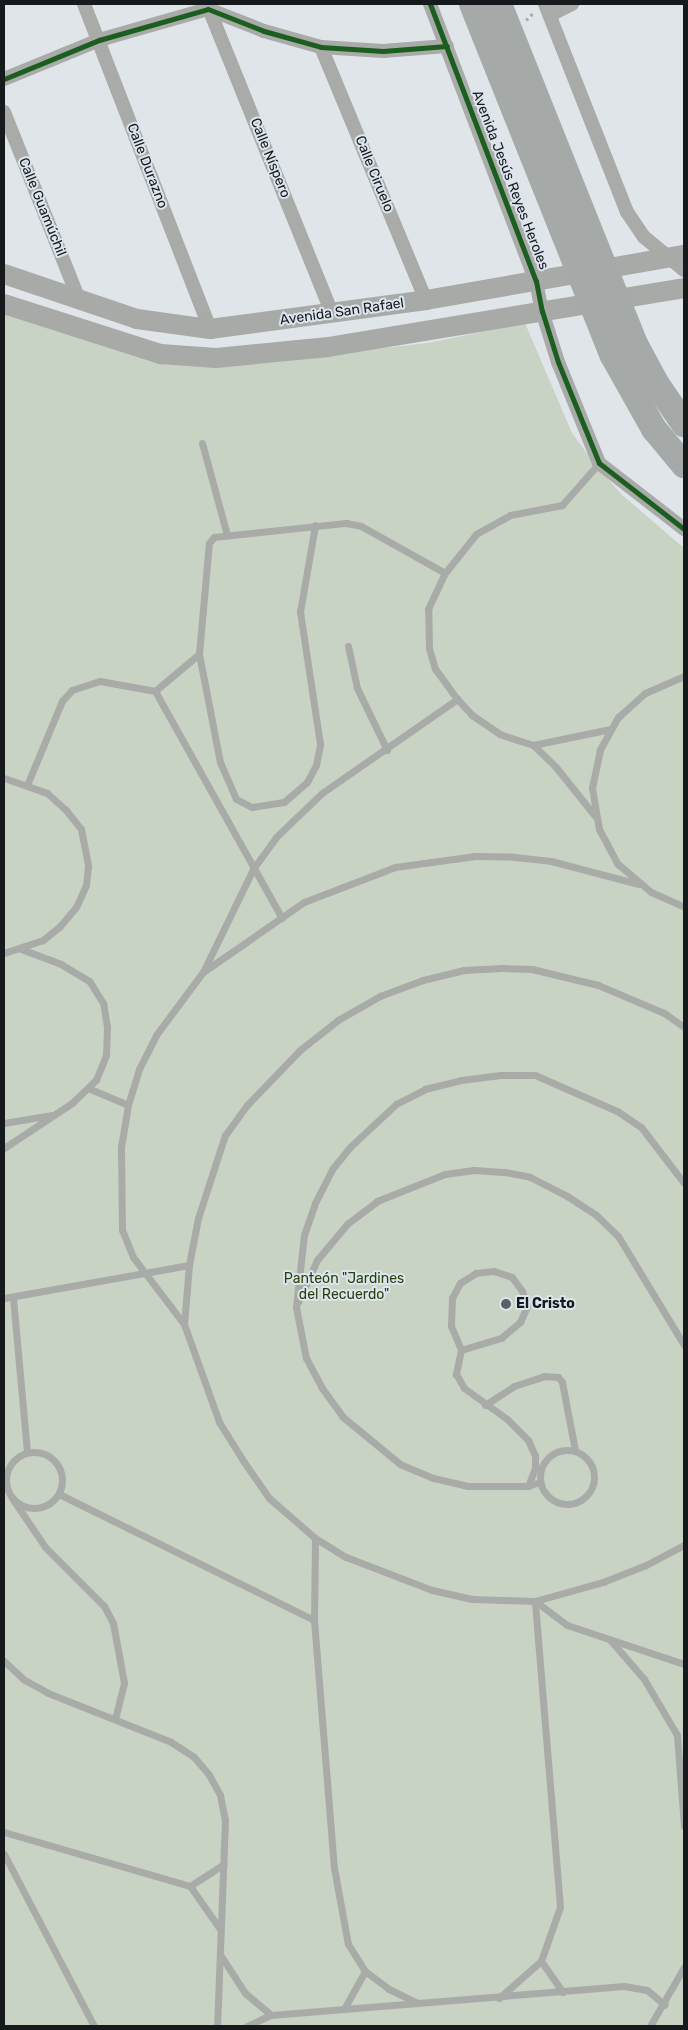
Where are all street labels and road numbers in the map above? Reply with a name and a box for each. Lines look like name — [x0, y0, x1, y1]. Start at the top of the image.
street label: Avenida Jesús Reyes Heroles — [468, 88, 552, 272]
street label: Calle Níspero — [246, 116, 294, 200]
street label: Calle Durazno — [123, 121, 171, 211]
street label: Calle Ciruelo — [351, 133, 397, 215]
street label: Calle Guamúchil — [15, 155, 69, 259]
street label: Avenida San Rafael — [279, 295, 405, 329]

